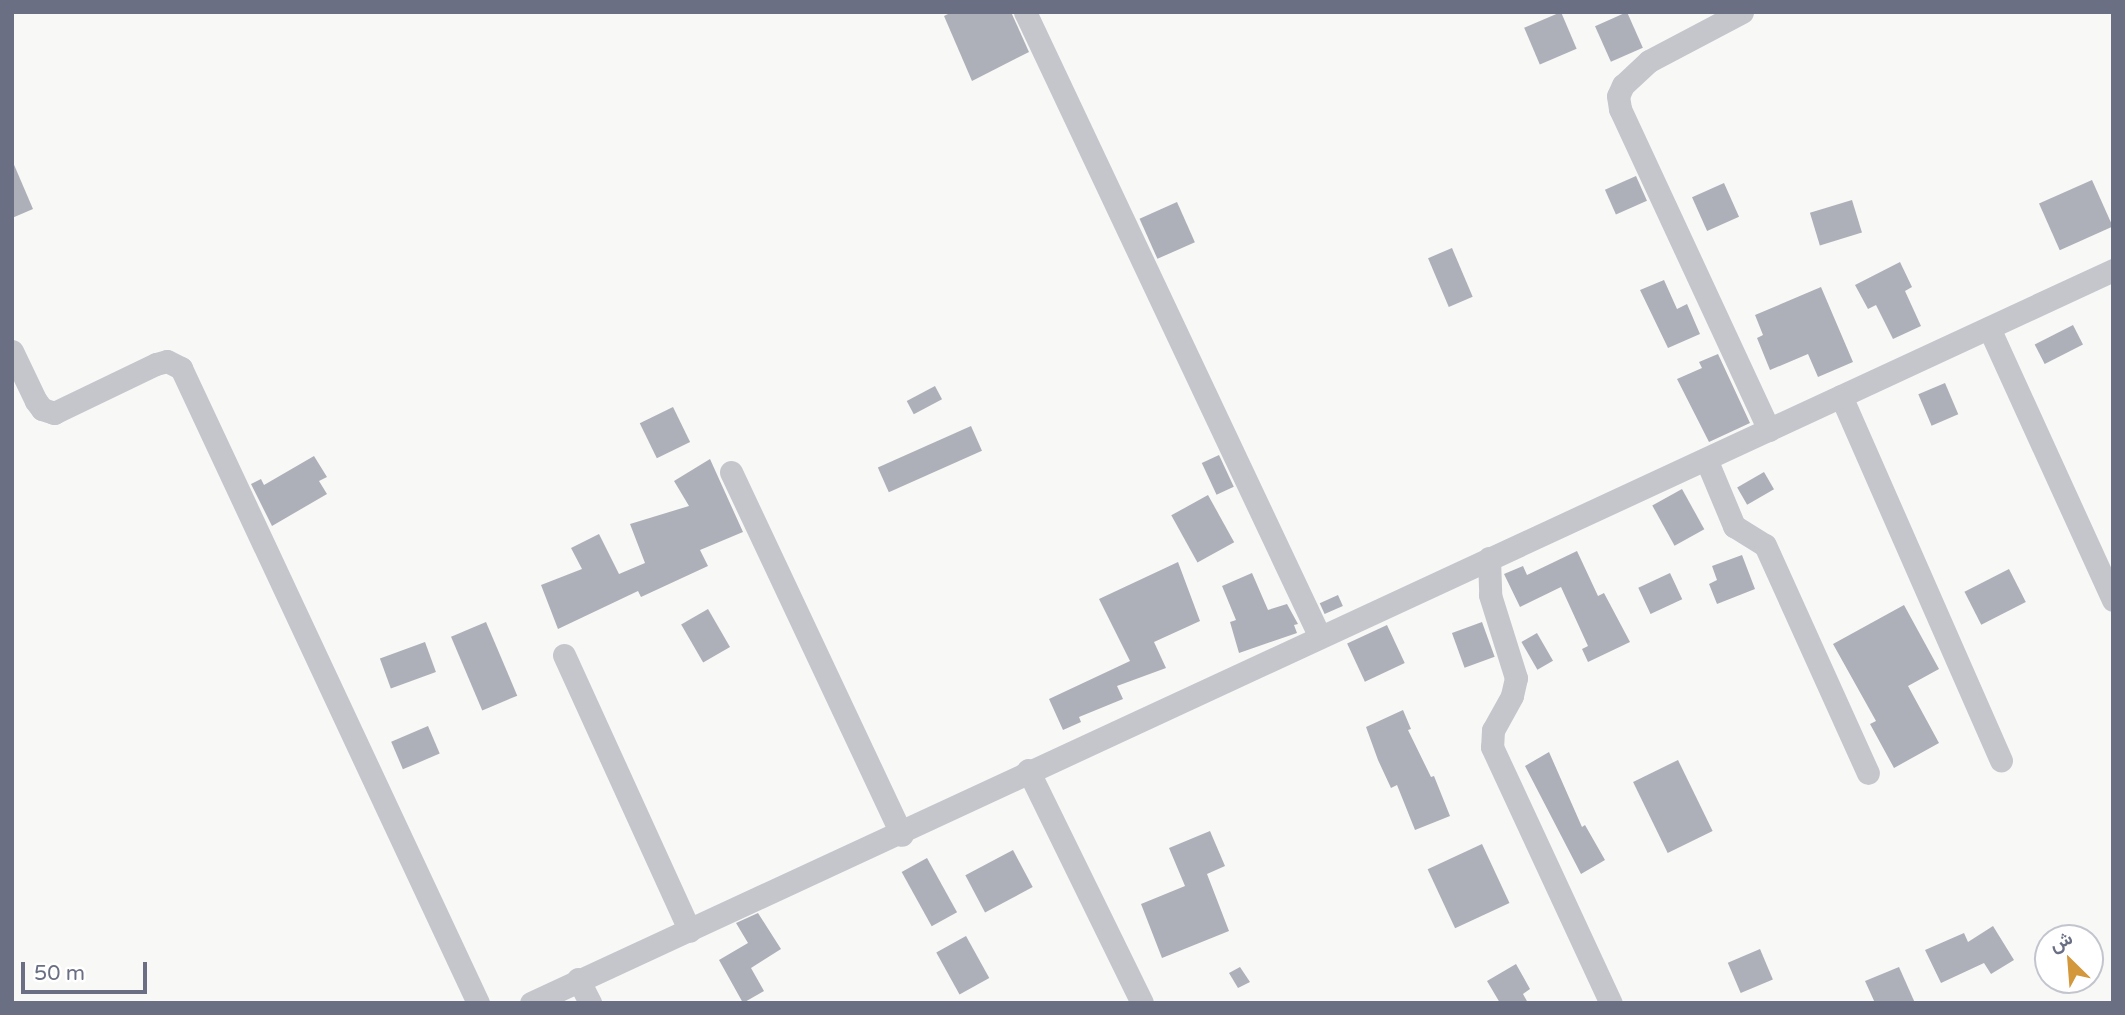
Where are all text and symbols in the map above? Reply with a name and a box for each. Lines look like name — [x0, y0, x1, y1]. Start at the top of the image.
north arrow — [2034, 924, 2104, 994]
text: ش — [2046, 927, 2076, 957]
scale bar — [24, 948, 150, 992]
text: 50 m — [34, 961, 85, 986]

